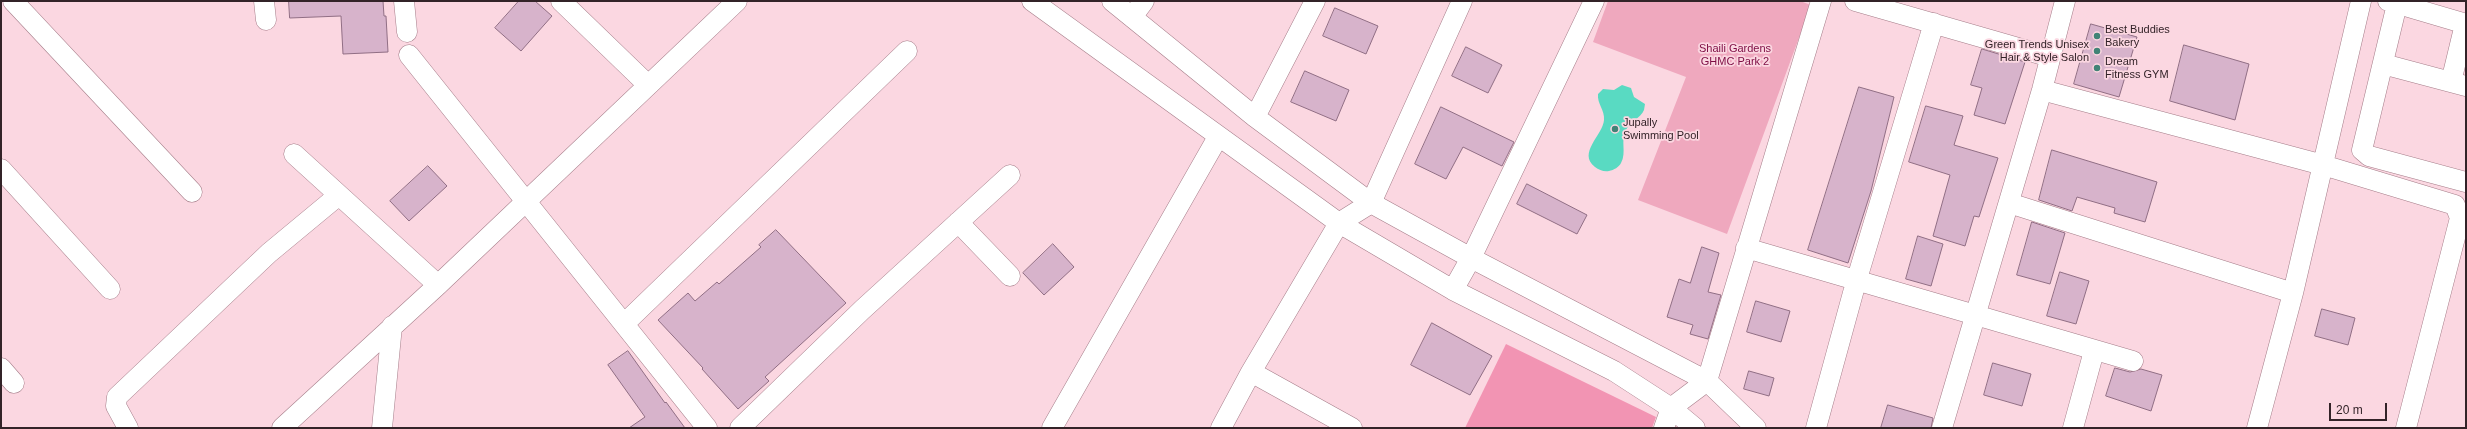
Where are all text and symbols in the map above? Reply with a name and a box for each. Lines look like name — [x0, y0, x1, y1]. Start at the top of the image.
place label: Best Buddies Bakery — [2105, 23, 2170, 49]
marker: Best Buddies Bakery — [2092, 31, 2102, 41]
place label: Green Trends Unisex Hair & Style Salon — [1985, 38, 2089, 64]
park label: Shaili Gardens GHMC Park 2 — [1699, 42, 1771, 68]
marker: Green Trends Unisex Hair & Style Salon — [2092, 46, 2102, 56]
place label: Dream Fitness GYM — [2105, 55, 2169, 81]
marker: Dream Fitness GYM — [2092, 63, 2102, 73]
place label: Jupally Swimming Pool — [1623, 116, 1699, 142]
marker: Jupally Swimming Pool — [1610, 124, 1620, 134]
scale bar — [2331, 395, 2389, 421]
text: 20 m — [2336, 403, 2363, 417]

